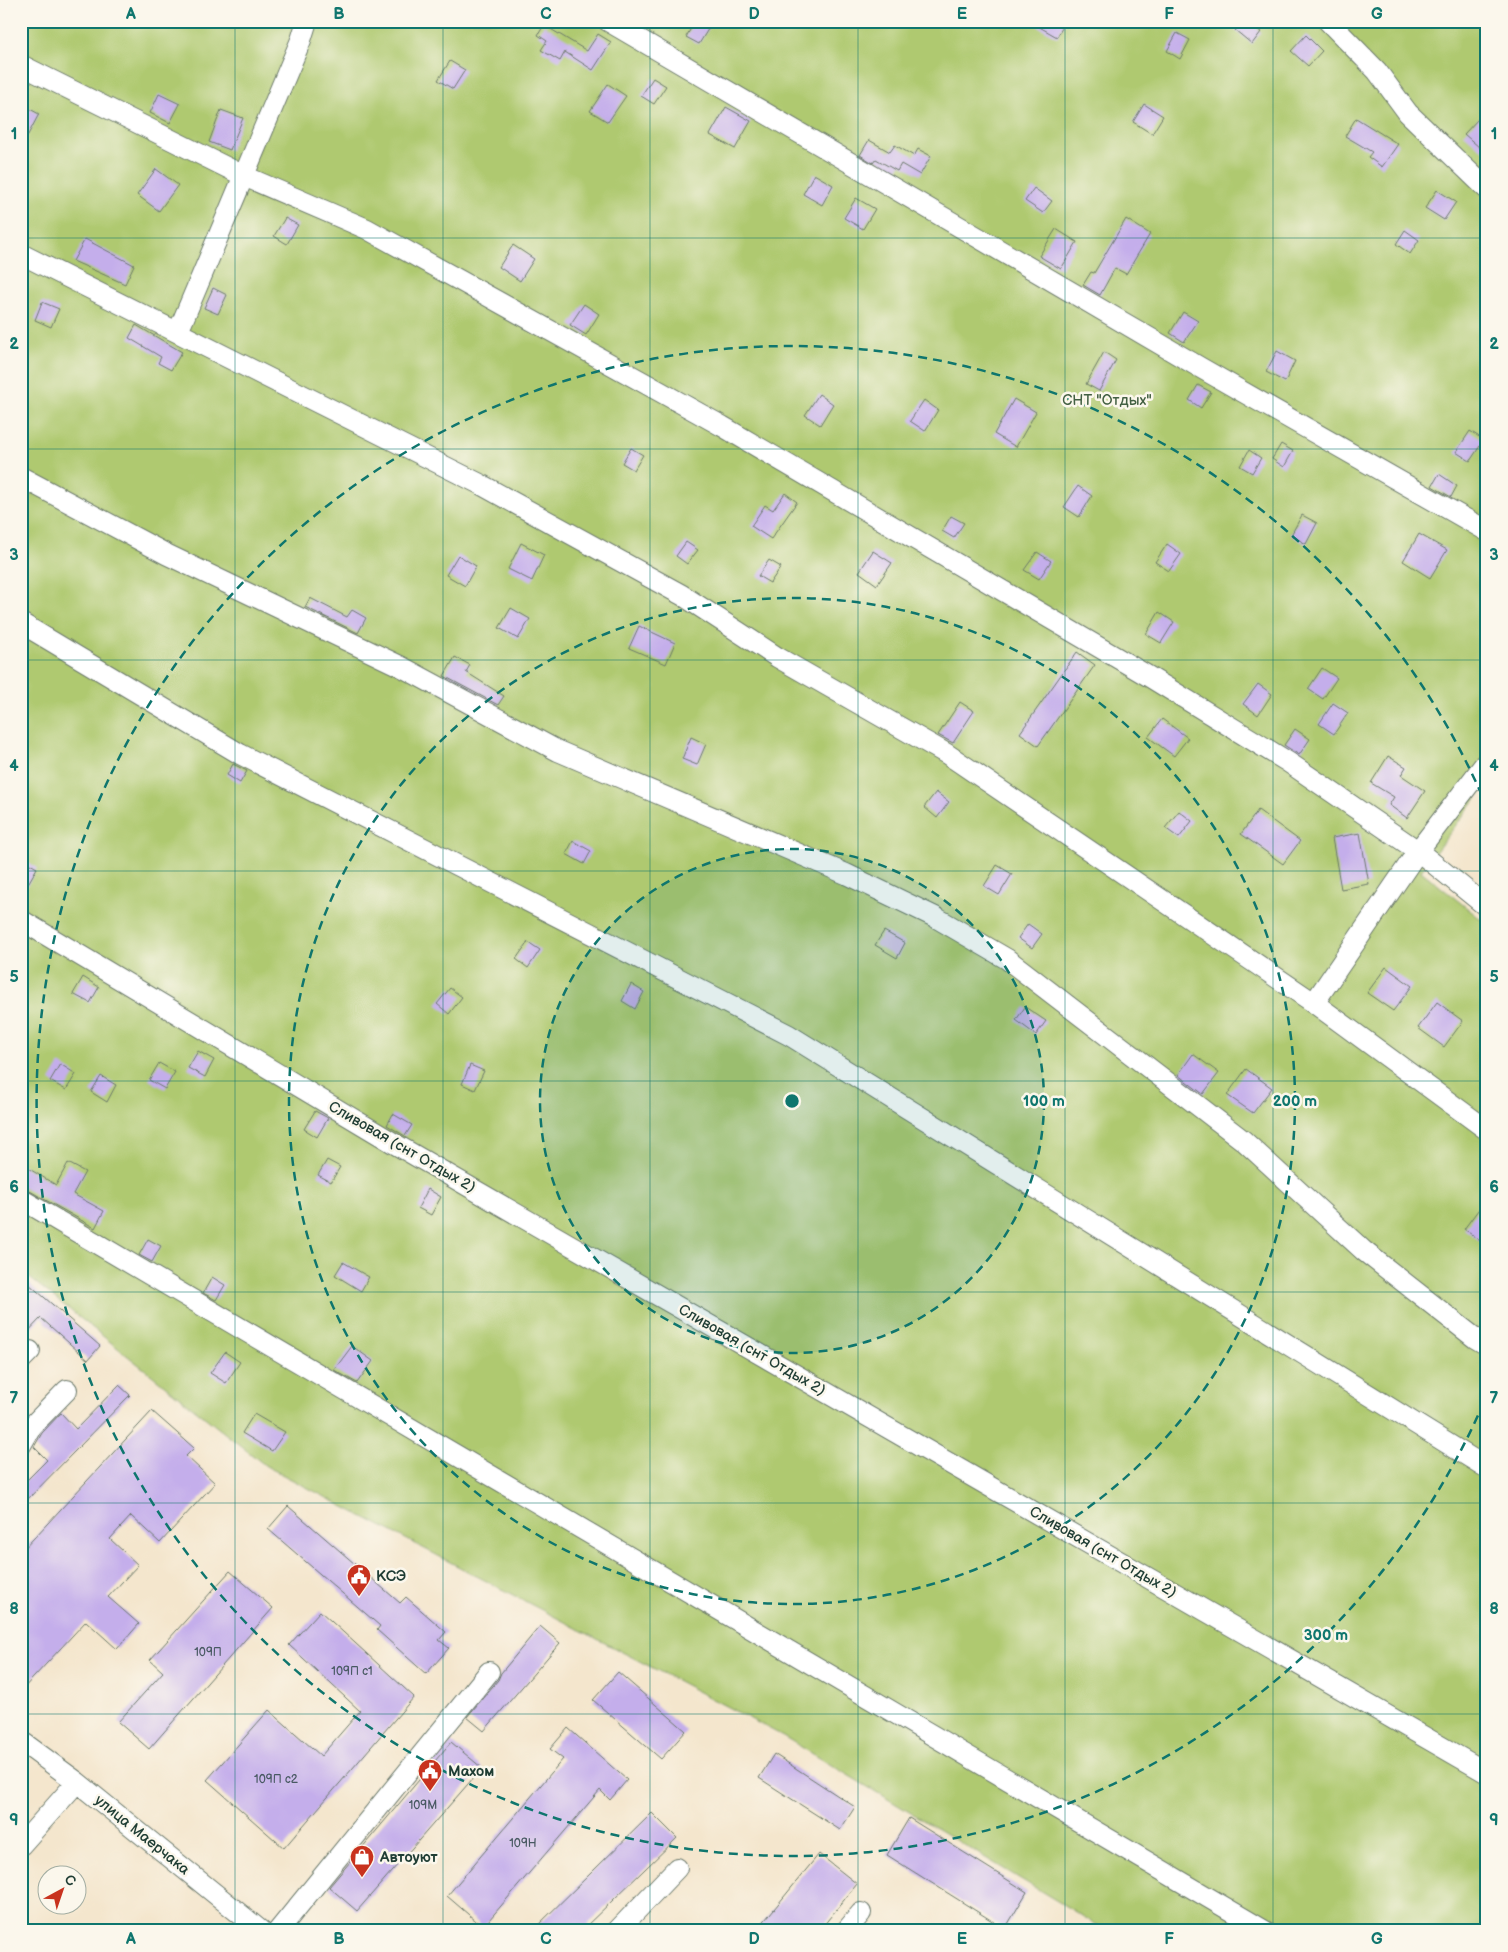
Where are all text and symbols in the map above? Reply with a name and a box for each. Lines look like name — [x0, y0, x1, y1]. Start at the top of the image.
text: A — [125, 5, 136, 24]
text: B — [333, 5, 345, 24]
text: C — [540, 5, 552, 24]
text: D — [748, 5, 760, 24]
text: E — [957, 5, 967, 24]
text: F — [1164, 5, 1174, 24]
text: G — [1371, 5, 1383, 24]
text: 1 — [11, 125, 17, 144]
text: 1 — [1491, 125, 1497, 144]
text: 2 — [9, 335, 19, 354]
text: 2 — [1489, 335, 1499, 354]
park label: СНТ "Отдых" — [1062, 391, 1152, 410]
text: 3 — [9, 546, 19, 565]
text: 3 — [1489, 546, 1499, 565]
text: 4 — [9, 757, 19, 776]
text: 4 — [1489, 757, 1499, 776]
text: 5 — [9, 968, 19, 987]
text: 5 — [1489, 968, 1499, 987]
centre of rings — [783, 1092, 801, 1110]
text: 100 m — [1023, 1092, 1065, 1111]
text: 200 m — [1273, 1092, 1317, 1111]
street label: Сливовая (снт Отдых 2) — [325, 1097, 479, 1197]
text: 6 — [9, 1178, 19, 1197]
text: 6 — [1489, 1178, 1499, 1197]
street label: Сливовая (снт Отдых 2) — [675, 1300, 829, 1400]
text: 7 — [10, 1389, 19, 1408]
text: 7 — [1490, 1389, 1499, 1408]
street label: Сливовая (снт Отдых 2) — [1026, 1502, 1180, 1602]
public building icon: КСЭ — [346, 1563, 372, 1597]
place label: КСЭ — [376, 1567, 406, 1586]
text: 8 — [9, 1600, 19, 1619]
text: 8 — [1489, 1600, 1499, 1619]
text: 300 m — [1304, 1626, 1348, 1645]
house number: 109П — [194, 1645, 222, 1660]
house number: 109П с1 — [331, 1664, 373, 1679]
public building icon: Махом — [417, 1758, 443, 1792]
place label: Махом — [448, 1762, 494, 1781]
house number: 109П с2 — [254, 1772, 298, 1787]
street label: улица Маерчака — [91, 1791, 194, 1879]
house number: 109М — [409, 1798, 437, 1813]
text: 9 — [9, 1811, 19, 1830]
text: 9 — [1489, 1811, 1499, 1830]
house number: 109Н — [509, 1836, 537, 1851]
shop icon: Автоуют — [349, 1844, 375, 1878]
place label: Автоуют — [379, 1848, 439, 1867]
north arrow — [38, 1864, 88, 1914]
text: С — [61, 1871, 79, 1890]
text: A — [125, 1930, 136, 1949]
text: B — [333, 1930, 345, 1949]
text: C — [540, 1930, 552, 1949]
text: D — [748, 1930, 760, 1949]
text: E — [957, 1930, 967, 1949]
text: F — [1164, 1930, 1174, 1949]
text: G — [1371, 1930, 1383, 1949]

